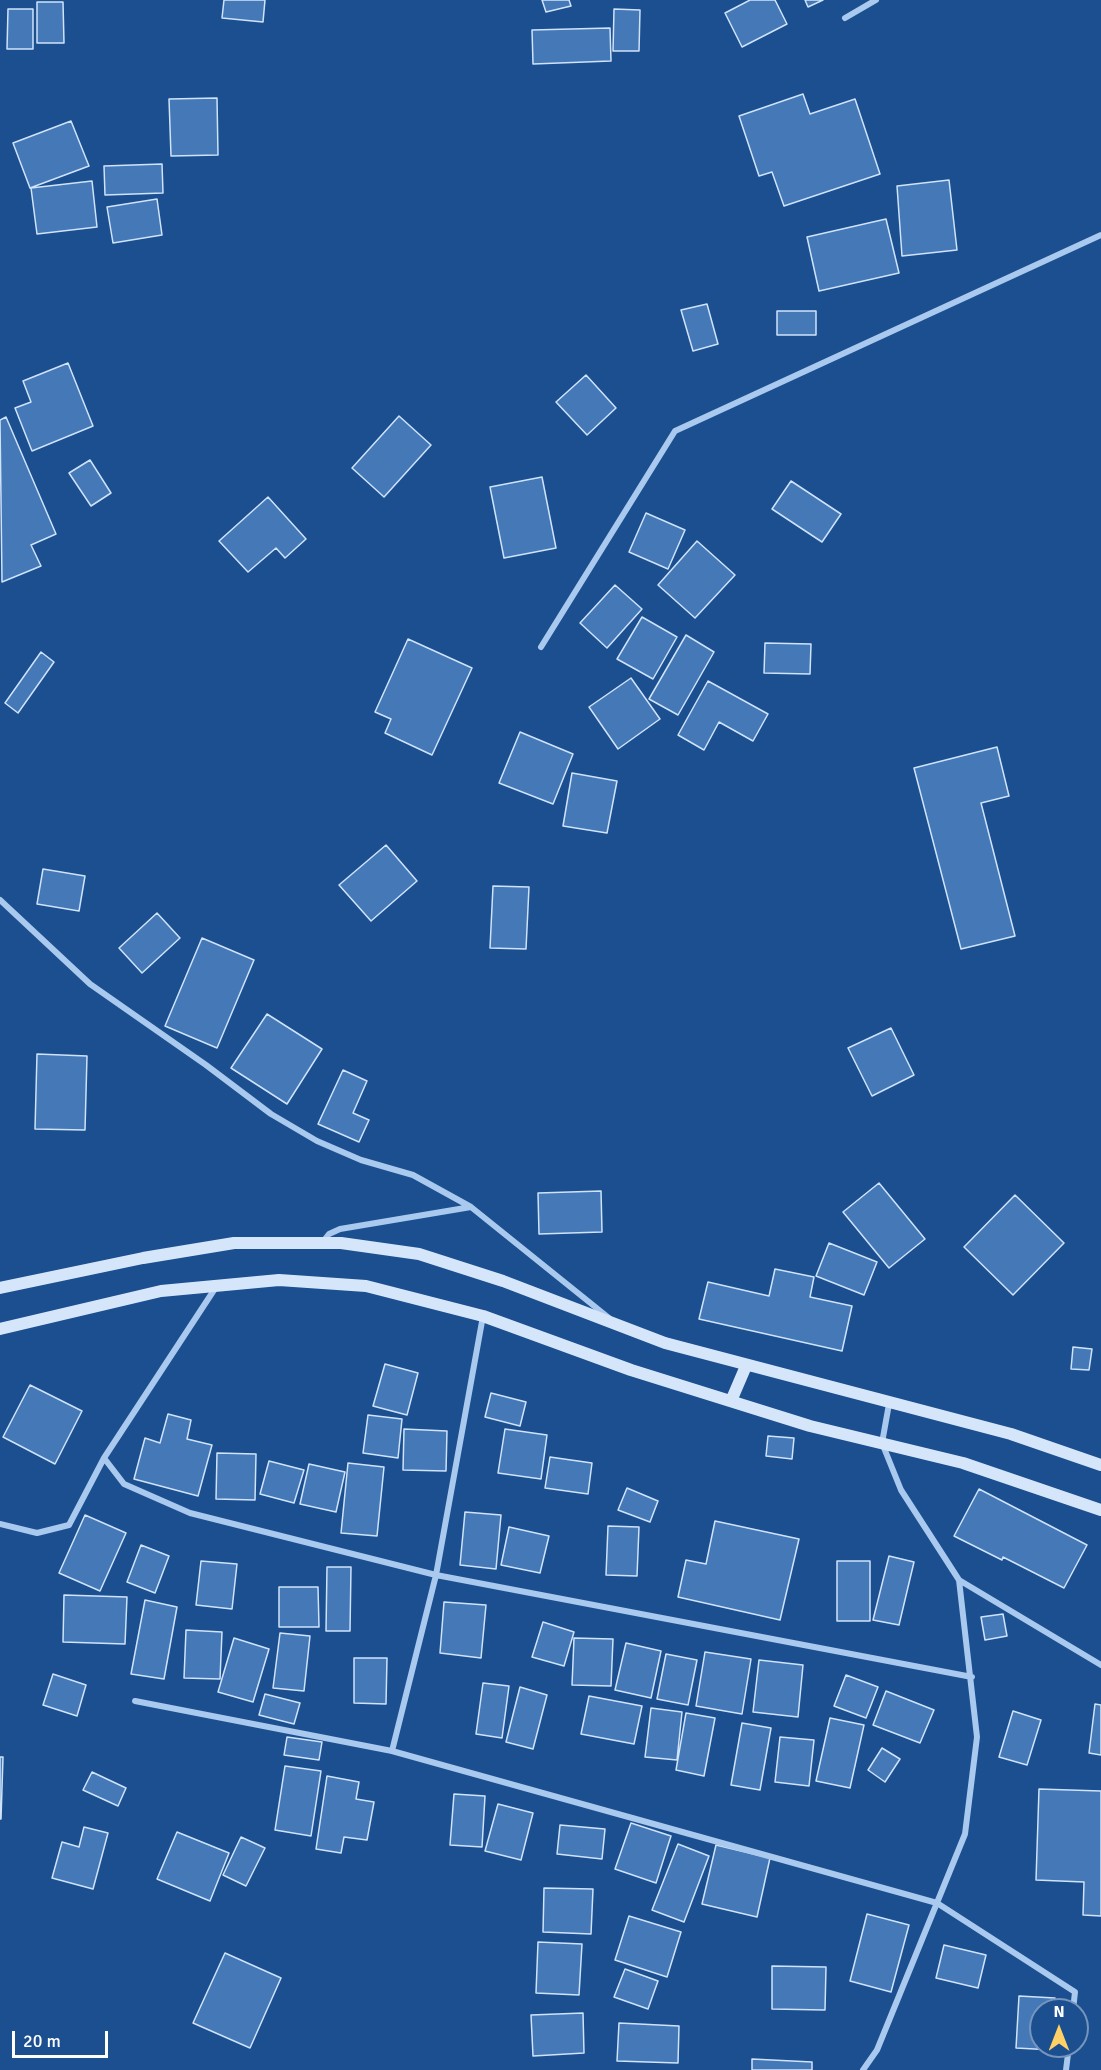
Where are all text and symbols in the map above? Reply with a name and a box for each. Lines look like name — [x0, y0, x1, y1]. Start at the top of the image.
north arrow — [1029, 1998, 1089, 2058]
text: N — [1053, 2002, 1065, 2022]
scale bar — [15, 2019, 111, 2057]
text: 20 m — [23, 2030, 61, 2052]

